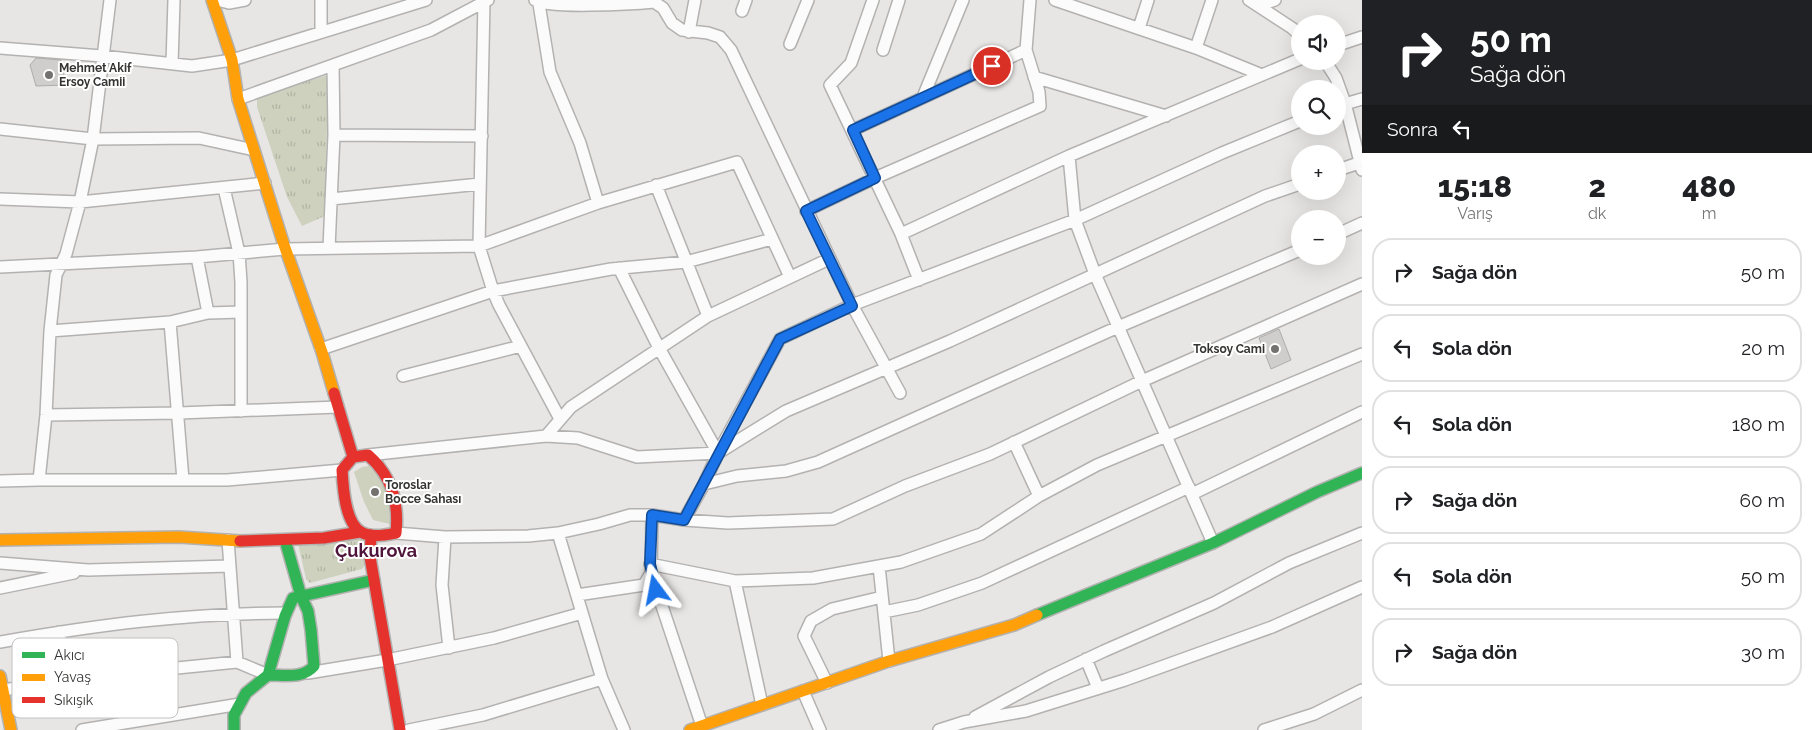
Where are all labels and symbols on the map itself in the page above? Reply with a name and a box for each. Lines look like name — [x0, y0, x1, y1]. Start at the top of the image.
pin — [971, 45, 1013, 87]
place label: Mehmet Akif Ersoy Camii — [59, 61, 132, 89]
marker: Mehmet Akif Ersoy Camii — [43, 69, 55, 81]
place label: Toksoy Cami — [1193, 342, 1265, 356]
marker: Toksoy Cami — [1269, 343, 1281, 355]
place label: Toroslar Bocce Sahası — [385, 478, 461, 506]
marker: Toroslar Bocce Sahası — [369, 486, 381, 498]
district label: Çukurova — [335, 540, 417, 561]
position arrow — [629, 563, 681, 615]
legend — [12, 638, 178, 718]
text: Akıcı — [54, 647, 85, 663]
text: Yavaş — [54, 669, 91, 685]
text: Sıkışık — [54, 692, 94, 708]

